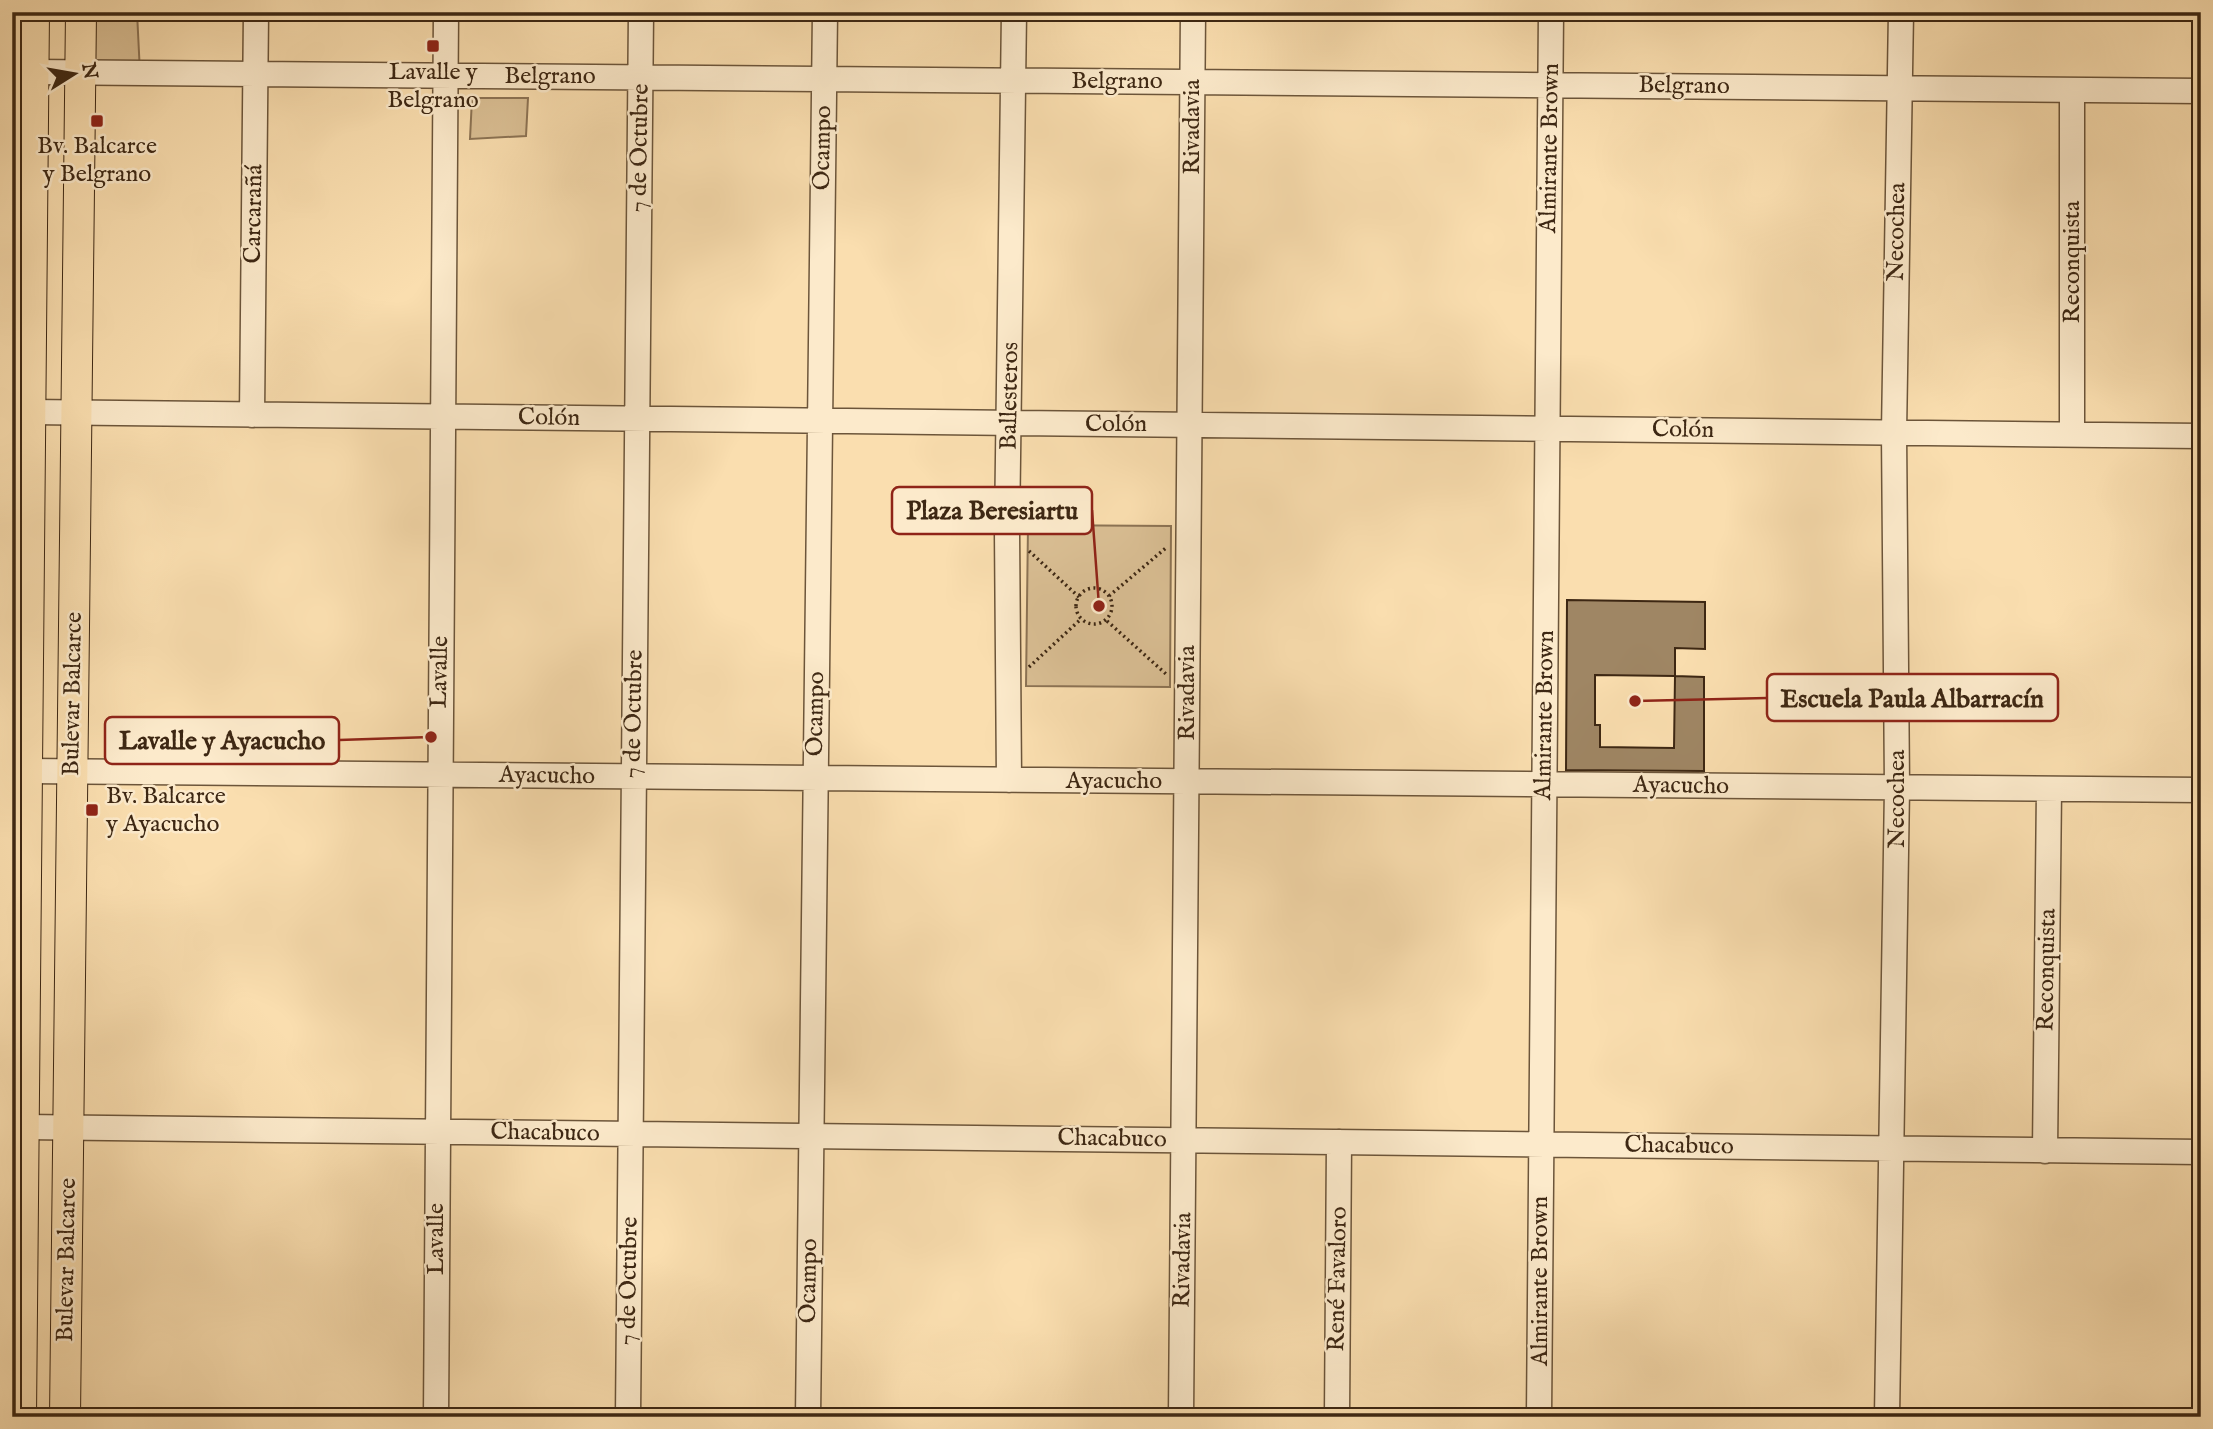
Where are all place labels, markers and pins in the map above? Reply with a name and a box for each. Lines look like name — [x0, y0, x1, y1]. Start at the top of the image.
marker: Lavalle y Belgrano — [425, 38, 441, 54]
place label: Lavalle y Belgrano — [387, 57, 479, 116]
marker: Bv. Balcarce y Belgrano — [89, 113, 105, 129]
place label: Bv. Balcarce y Belgrano — [37, 131, 157, 190]
callout: Plaza Beresiartu — [892, 487, 1092, 534]
callout: Escuela Paula Albarracín — [1767, 674, 2058, 721]
callout: Lavalle y Ayacucho — [105, 717, 339, 764]
place label: Bv. Balcarce y Ayacucho — [105, 781, 226, 840]
marker: Bv. Balcarce y Ayacucho — [84, 802, 100, 818]

